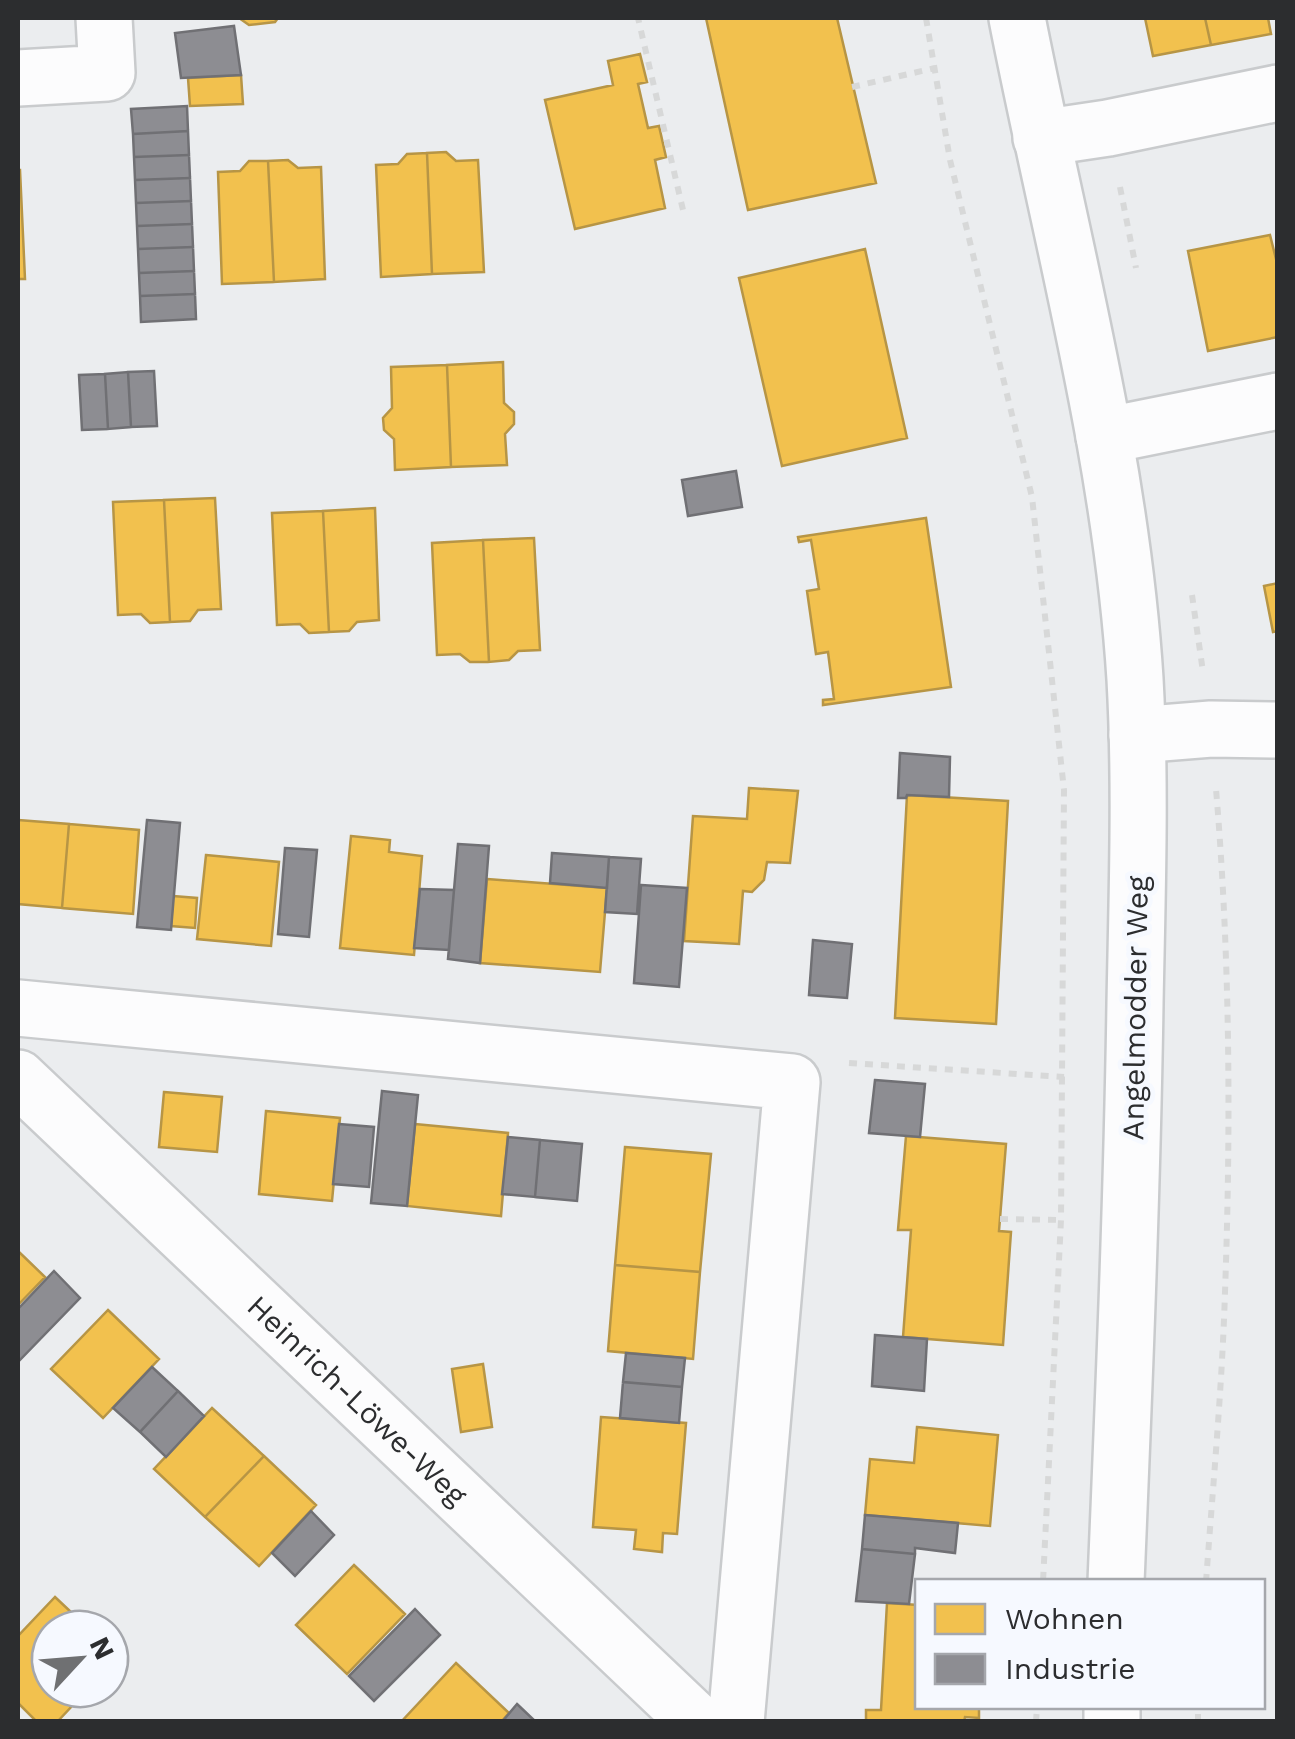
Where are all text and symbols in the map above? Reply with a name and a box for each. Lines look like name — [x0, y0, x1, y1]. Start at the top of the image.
street label: Angelmodder Weg — [1115, 875, 1155, 1141]
street label: Heinrich-Löwe-Weg — [241, 1288, 474, 1512]
legend — [915, 1579, 1265, 1709]
text: Wohnen — [1005, 1601, 1124, 1636]
north arrow — [30, 1609, 130, 1709]
text: N — [83, 1632, 121, 1665]
text: Industrie — [1005, 1651, 1136, 1686]

